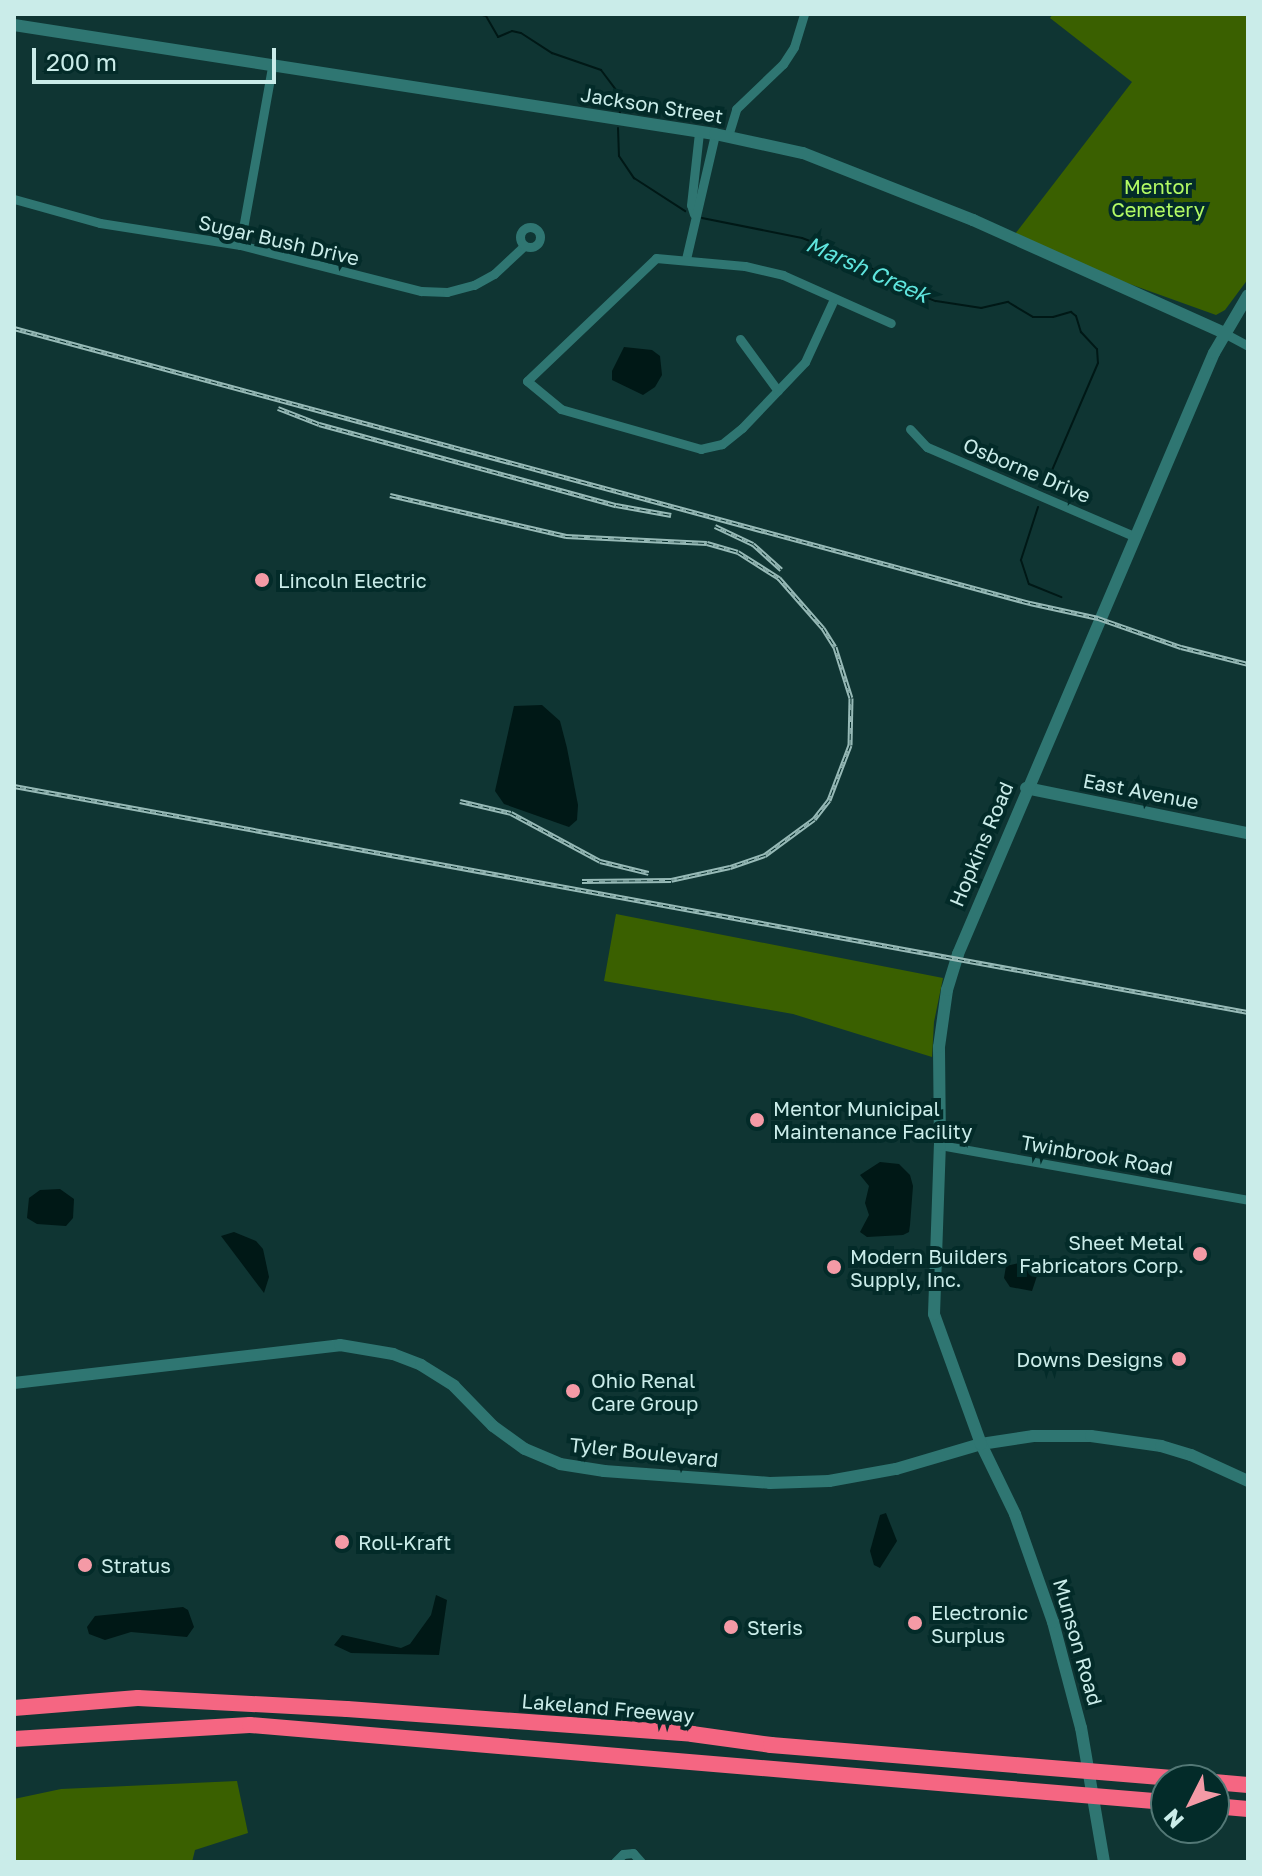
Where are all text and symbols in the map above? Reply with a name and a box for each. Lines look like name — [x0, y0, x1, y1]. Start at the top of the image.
scale bar — [36, 32, 280, 82]
text: 200 m — [46, 47, 117, 76]
street label: Jackson Street — [579, 82, 725, 128]
park label: Mentor Cemetery — [1111, 175, 1205, 222]
street label: Sugar Bush Drive — [196, 210, 362, 270]
water label: Marsh Creek — [802, 230, 934, 308]
street label: Osborne Drive — [960, 432, 1094, 508]
place label: Lincoln Electric — [278, 568, 427, 592]
marker: Lincoln Electric — [253, 571, 271, 589]
street label: East Avenue — [1081, 768, 1201, 814]
street label: Hopkins Road — [944, 778, 1018, 910]
place label: Mentor Municipal Maintenance Facility — [773, 1096, 972, 1143]
marker: Mentor Municipal Maintenance Facility — [748, 1111, 766, 1129]
street label: Twinbrook Road — [1019, 1130, 1175, 1180]
place label: Sheet Metal Fabricators Corp. — [1019, 1230, 1184, 1277]
place label: Modern Builders Supply, Inc. — [850, 1244, 1008, 1291]
marker: Sheet Metal Fabricators Corp. — [1191, 1245, 1209, 1263]
marker: Modern Builders Supply, Inc. — [825, 1258, 843, 1276]
place label: Downs Designs — [1016, 1347, 1163, 1371]
marker: Downs Designs — [1170, 1350, 1188, 1368]
place label: Ohio Renal Care Group — [591, 1368, 698, 1415]
marker: Ohio Renal Care Group — [562, 1380, 584, 1402]
street label: Tyler Boulevard — [569, 1432, 719, 1472]
place label: Roll-Kraft — [358, 1530, 451, 1554]
marker: Roll-Kraft — [333, 1533, 351, 1551]
place label: Stratus — [101, 1553, 171, 1577]
marker: Stratus — [76, 1556, 94, 1574]
street label: Munson Road — [1048, 1576, 1108, 1708]
place label: Electronic Surplus — [931, 1600, 1028, 1647]
marker: Electronic Surplus — [906, 1614, 924, 1632]
place label: Steris — [747, 1615, 803, 1639]
marker: Steris — [722, 1618, 740, 1636]
street label: Lakeland Freeway — [521, 1689, 695, 1727]
north arrow — [1150, 1764, 1230, 1844]
text: N — [1158, 1804, 1189, 1834]

